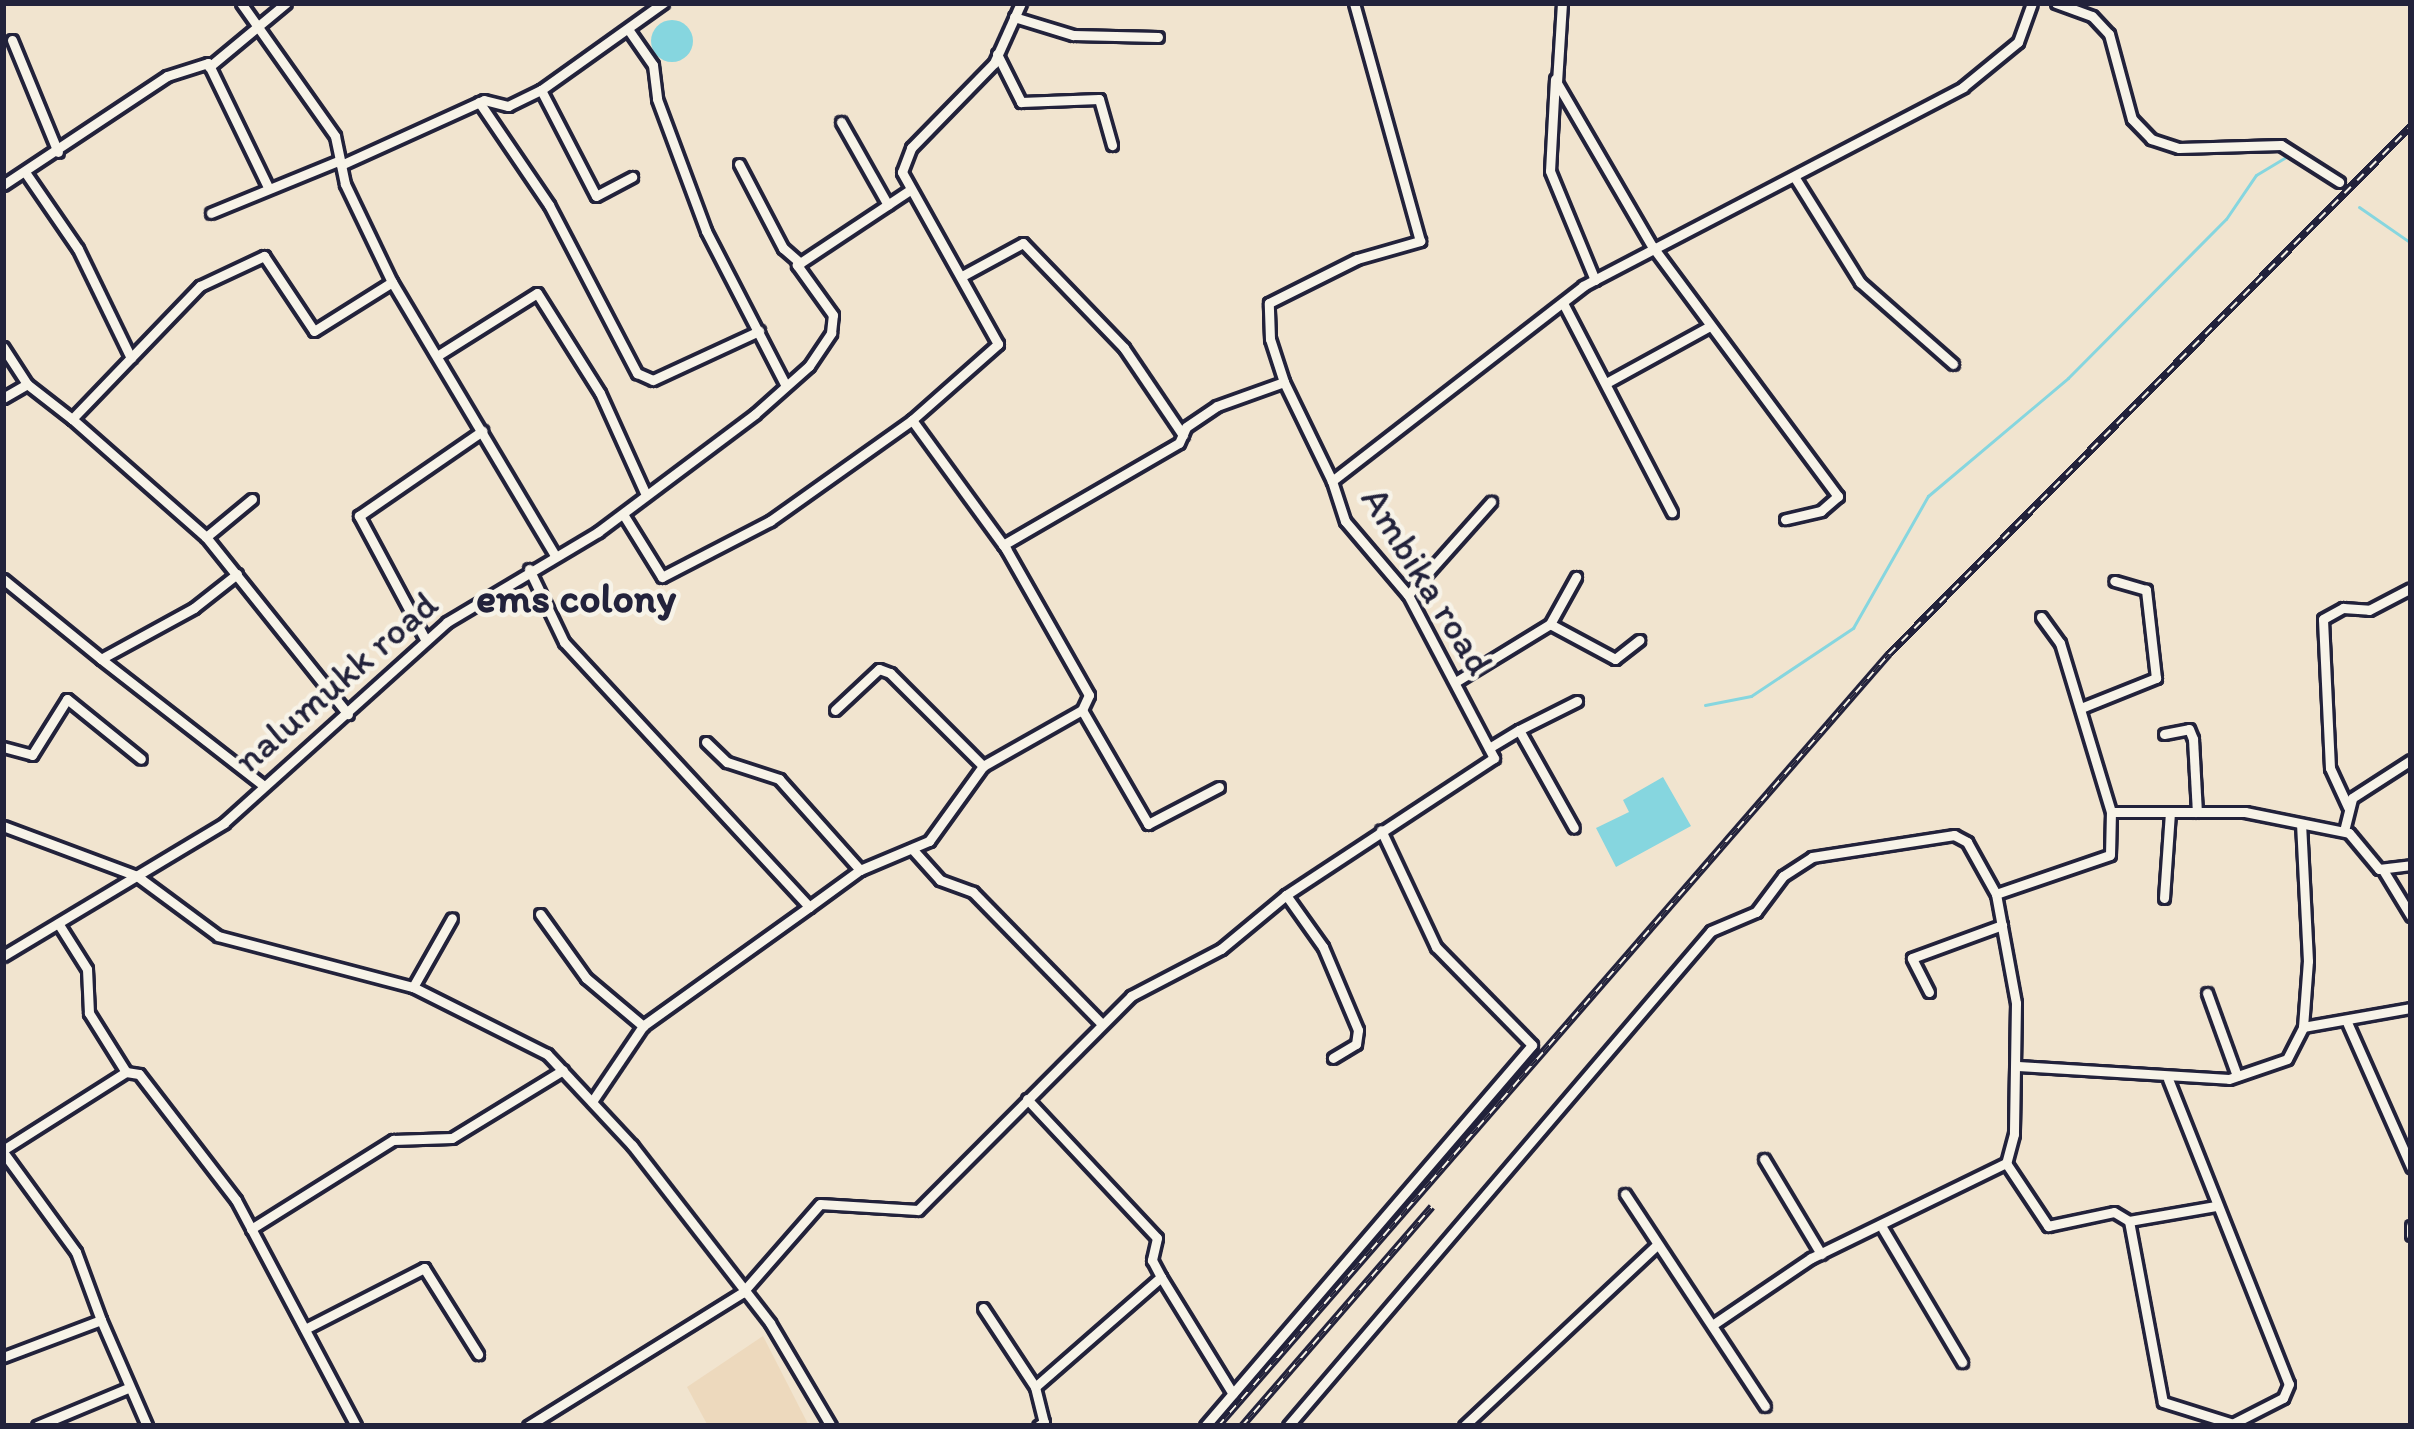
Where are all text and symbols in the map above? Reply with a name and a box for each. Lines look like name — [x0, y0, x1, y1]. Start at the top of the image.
street label: Ambika road — [1351, 479, 1503, 683]
district label: ems colony — [475, 573, 677, 623]
street label: nalumukk road — [225, 581, 447, 783]

